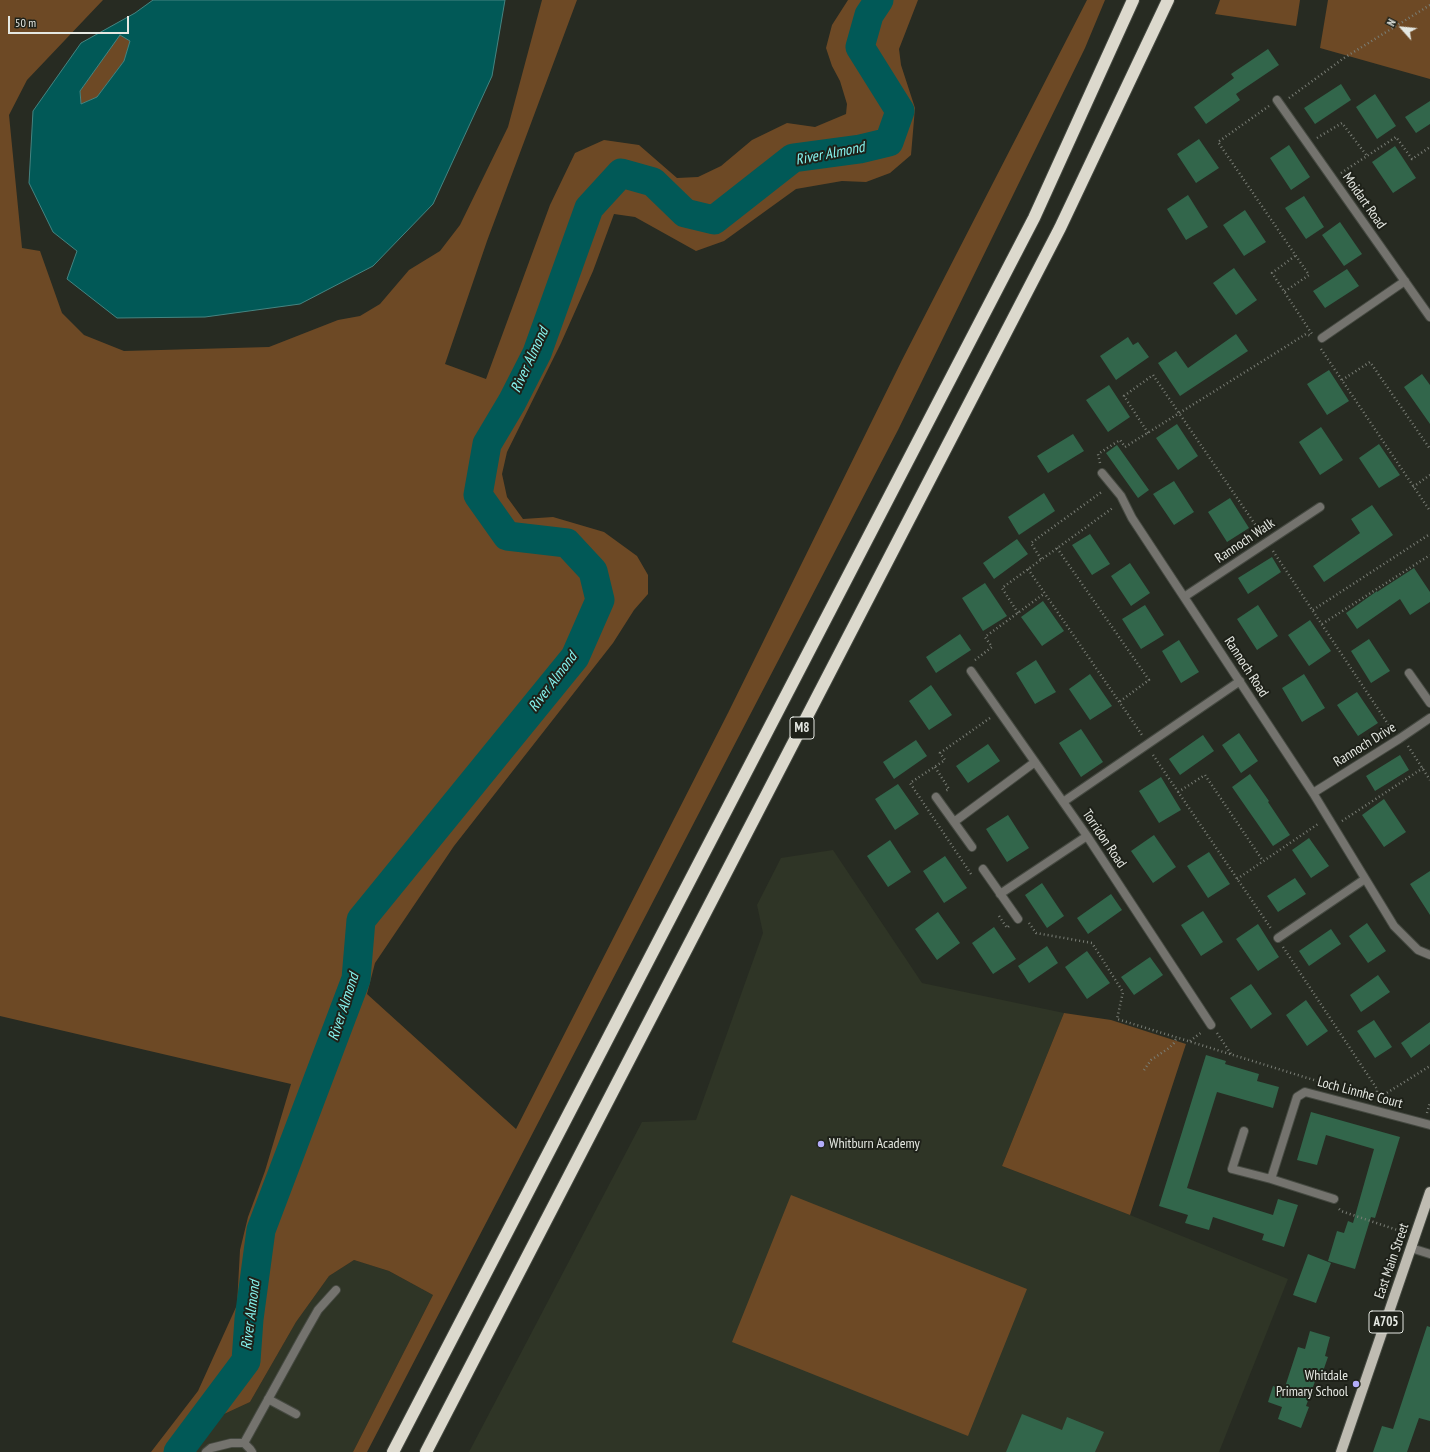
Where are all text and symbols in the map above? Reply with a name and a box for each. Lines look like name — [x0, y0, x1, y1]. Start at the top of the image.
scale bar — [10, 8, 131, 34]
north arrow — [1382, 8, 1422, 48]
text: 50 m — [15, 15, 36, 30]
text: N — [1384, 17, 1399, 28]
water label: River Almond — [794, 139, 866, 169]
street label: Moidart Road — [1339, 170, 1389, 232]
water label: River Almond — [507, 325, 553, 395]
street label: Rannoch Walk — [1212, 515, 1278, 567]
street label: Rannoch Road — [1220, 634, 1272, 700]
water label: River Almond — [525, 649, 581, 715]
road number: M8 — [790, 717, 814, 739]
street label: Rannoch Drive — [1331, 719, 1399, 771]
street label: Torridon Road — [1078, 807, 1130, 871]
water label: River Almond — [325, 971, 363, 1043]
street label: Loch Linnhe Court — [1316, 1074, 1404, 1112]
place label: Whitburn Academy — [829, 1136, 920, 1152]
marker: Whitburn Academy — [816, 1139, 826, 1149]
street label: East Main Street — [1371, 1221, 1413, 1301]
water label: River Almond — [238, 1279, 264, 1351]
road number: A705 — [1369, 1311, 1403, 1333]
place label: Whitdale Primary School — [1276, 1368, 1348, 1400]
marker: Whitdale Primary School — [1351, 1379, 1361, 1389]

